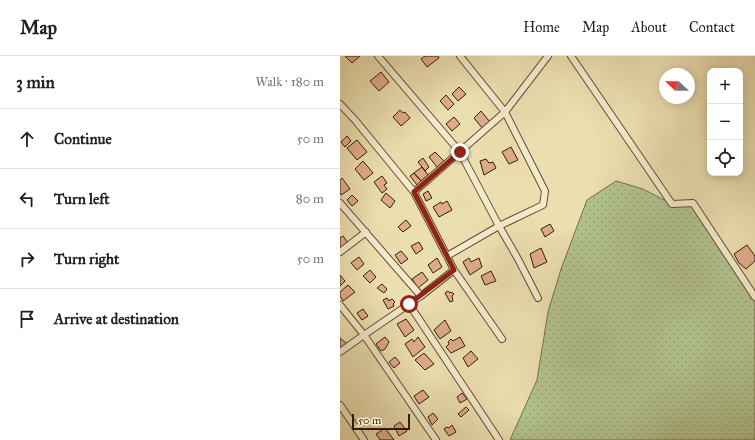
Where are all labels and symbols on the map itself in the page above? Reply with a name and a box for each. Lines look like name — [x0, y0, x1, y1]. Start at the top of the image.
north arrow — [659, 68, 695, 104]
route end — [451, 143, 469, 161]
route start — [400, 295, 418, 313]
scale bar — [352, 412, 410, 431]

